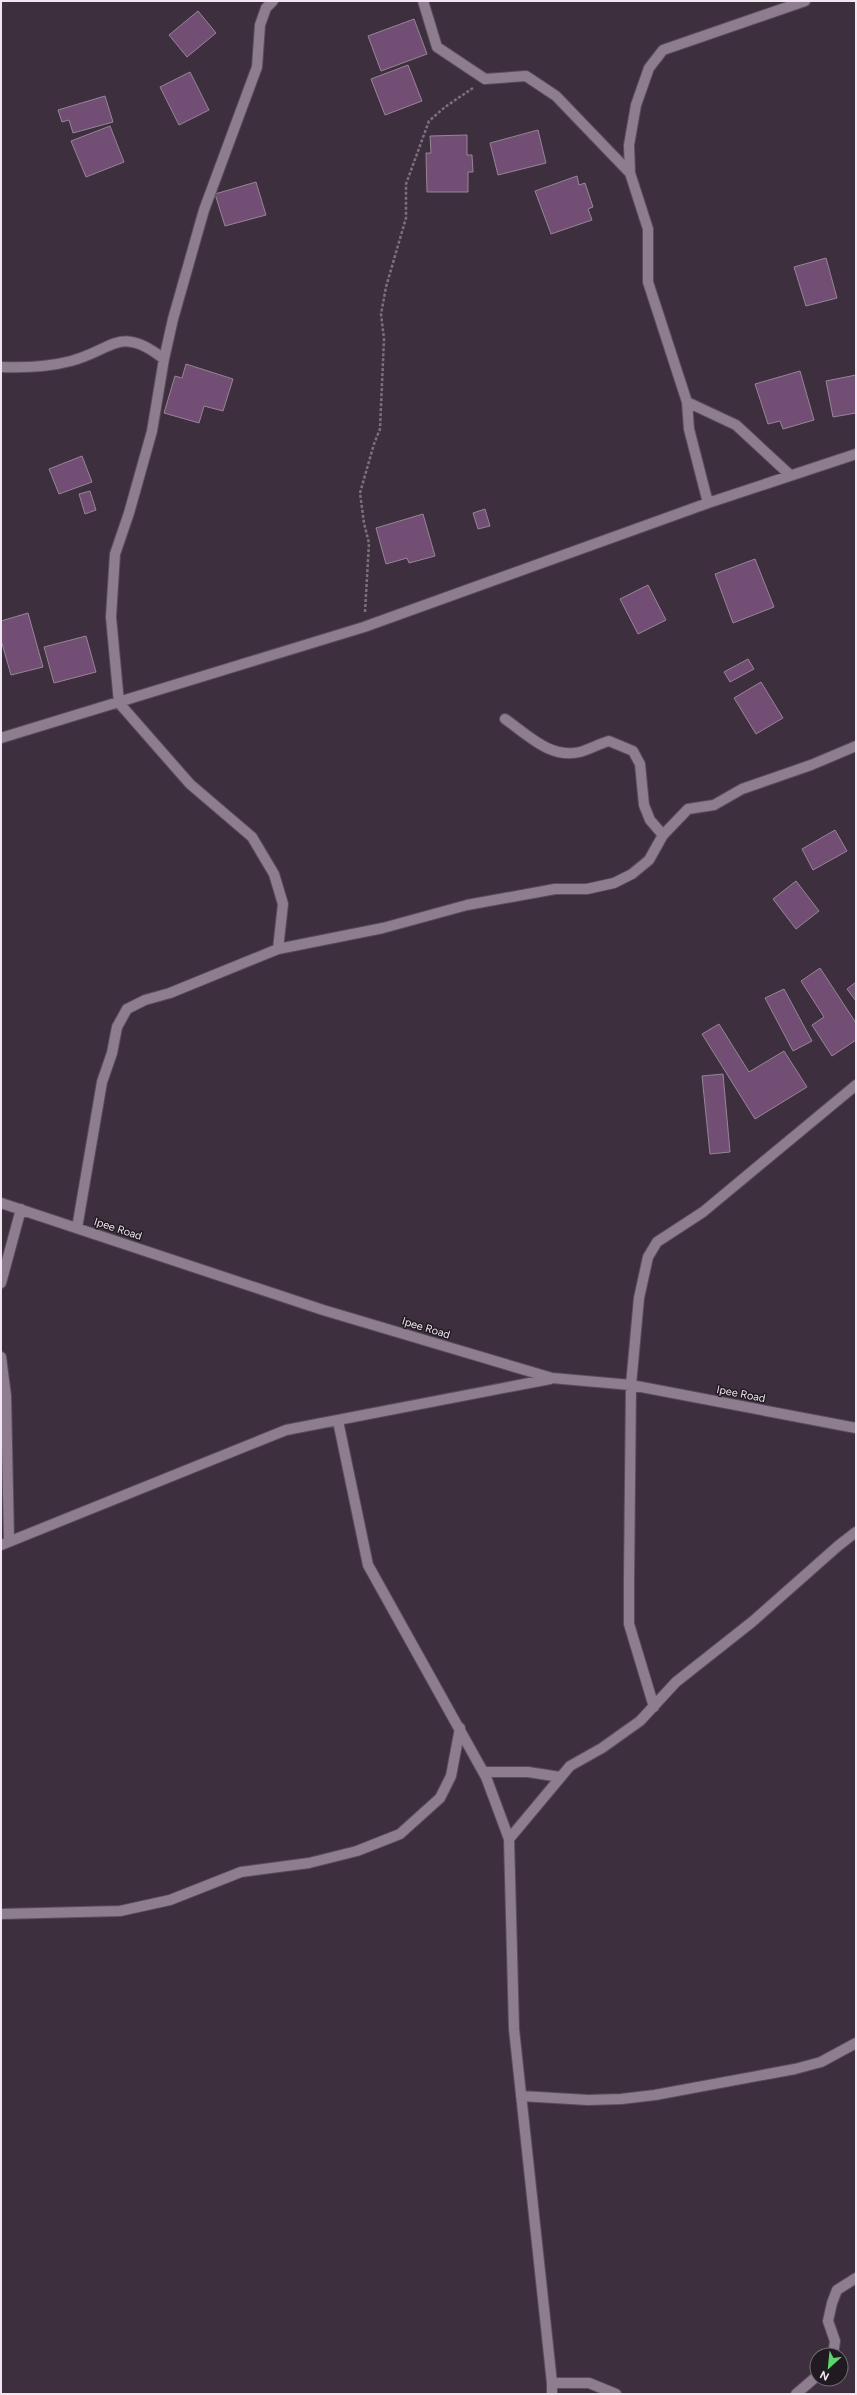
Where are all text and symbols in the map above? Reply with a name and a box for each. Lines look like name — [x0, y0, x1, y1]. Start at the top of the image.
street label: Ipee Road — [92, 1215, 144, 1243]
street label: Ipee Road — [400, 1315, 452, 1341]
street label: Ipee Road — [715, 1383, 767, 1405]
north arrow — [809, 2347, 849, 2387]
text: N — [818, 2368, 831, 2383]

